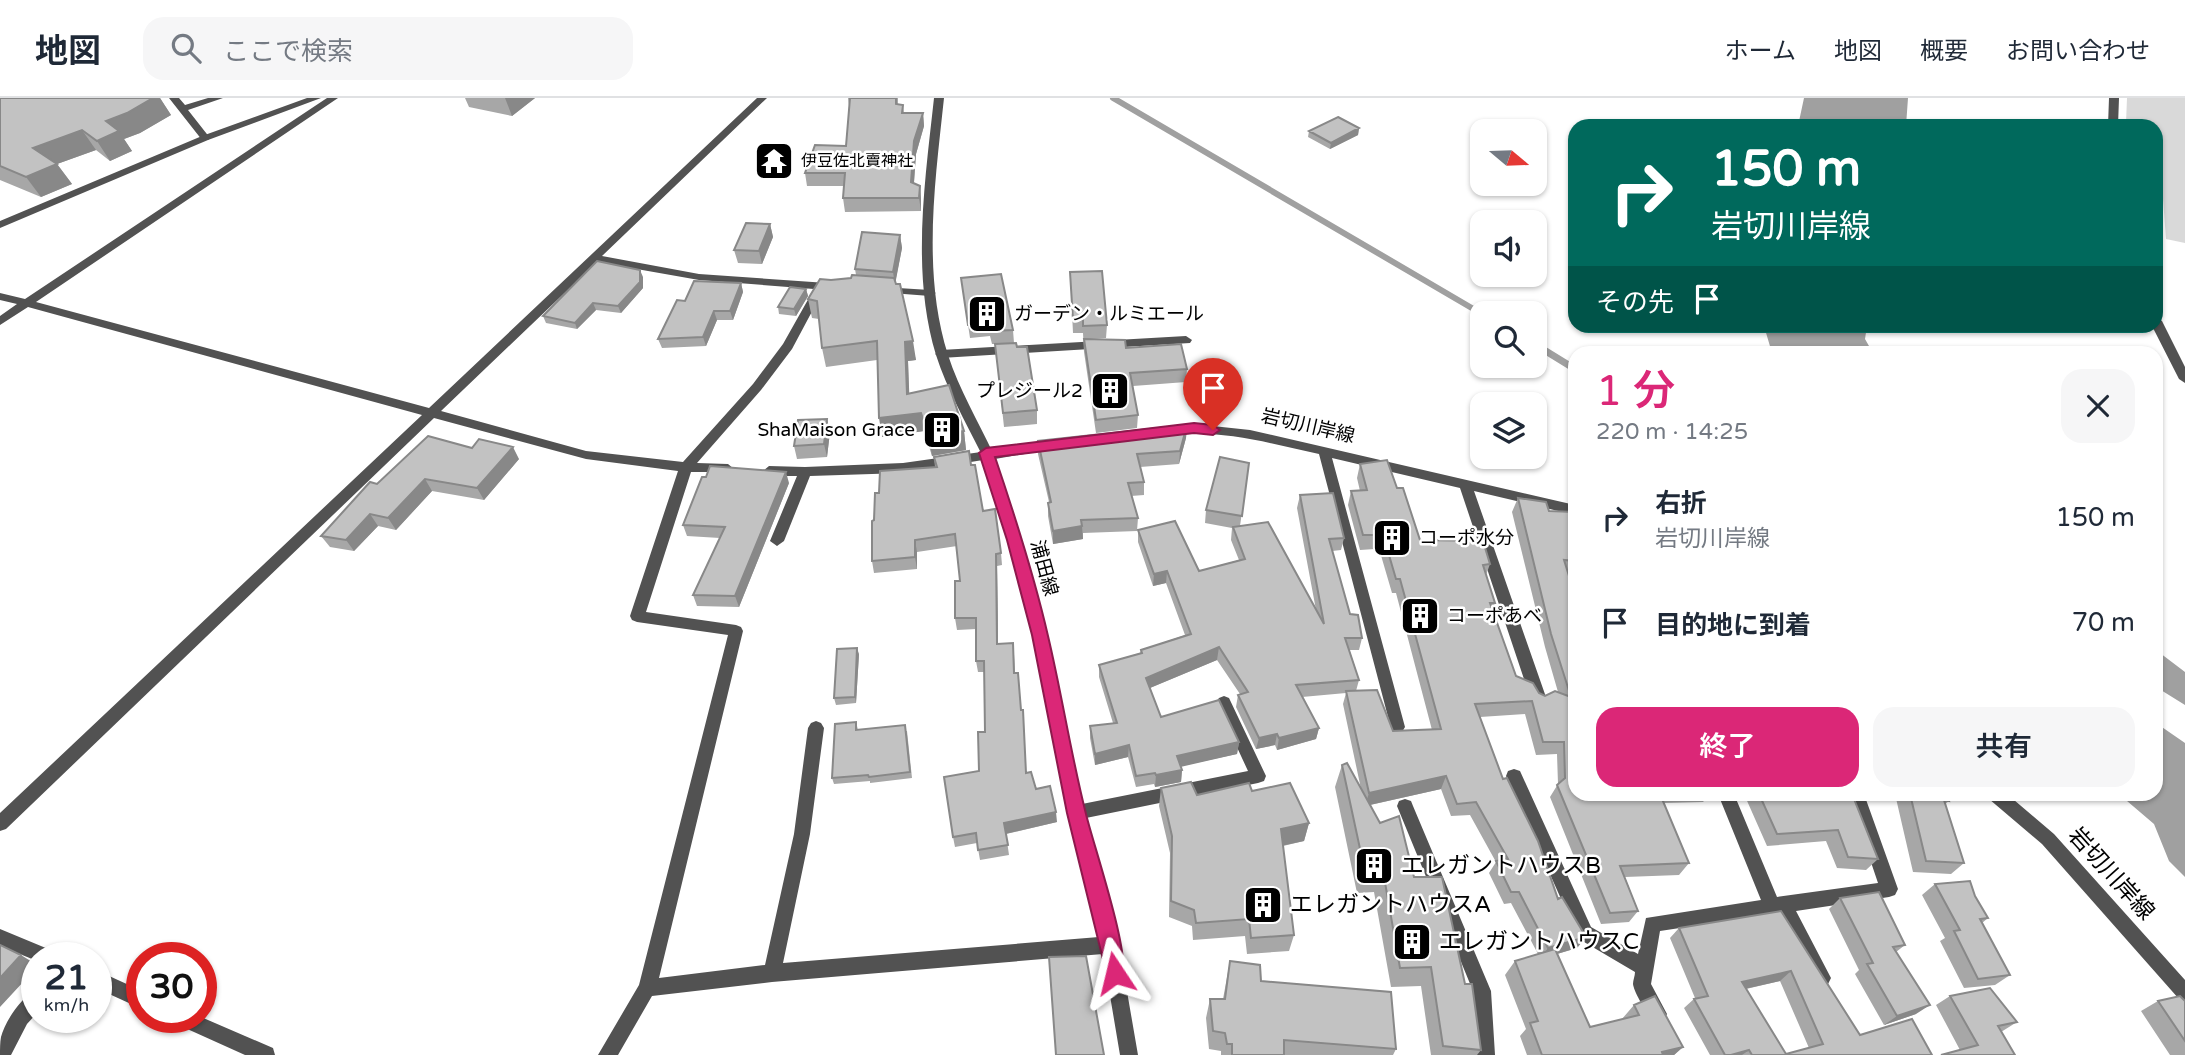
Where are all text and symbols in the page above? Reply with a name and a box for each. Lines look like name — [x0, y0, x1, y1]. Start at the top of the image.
search box — [143, 17, 633, 80]
icon: search — [167, 29, 205, 67]
text: 地図 — [35, 32, 101, 71]
text: ここで検索 — [223, 36, 353, 67]
text: ホーム — [1725, 37, 1796, 66]
text: 地図 — [1834, 37, 1882, 66]
text: 概要 — [1920, 37, 1968, 66]
text: お問い合わせ — [2006, 37, 2150, 66]
north arrow — [1470, 119, 1547, 196]
map controls — [1470, 119, 1547, 469]
temple icon: 伊豆佐北賣神社 — [753, 140, 795, 182]
text: 150 m — [1711, 140, 1861, 199]
icon: right — [1596, 147, 1687, 238]
place label: 伊豆佐北賣神社 — [801, 151, 913, 171]
text: 岩切川岸線 — [1711, 208, 1871, 246]
button: sound — [1470, 210, 1547, 287]
icon: arrive — [1688, 280, 1726, 318]
text: その先 — [1596, 287, 1674, 318]
building icon: ガーデン・ルミエール — [966, 293, 1008, 335]
button: search — [1470, 301, 1547, 378]
place label: ガーデン・ルミエール — [1014, 303, 1204, 325]
pin — [1183, 358, 1243, 430]
text: 1 分 — [1596, 366, 1675, 417]
icon: arrive — [1194, 369, 1232, 407]
button: close — [2061, 369, 2135, 443]
building icon: プレジール2 — [1089, 370, 1131, 412]
place label: プレジール2 — [976, 380, 1083, 402]
button: layers — [1470, 392, 1547, 469]
street label: 岩切川岸線 — [1259, 405, 1357, 447]
building icon: ShaMaison Grace — [921, 409, 963, 451]
text: 220 m · 14:25 — [1596, 418, 1748, 446]
place label: ShaMaison Grace — [757, 419, 915, 441]
text: 右折 — [1655, 488, 1707, 519]
icon: right — [1596, 499, 1634, 537]
text: 150 m — [2055, 502, 2135, 533]
building icon: コーポ水分 — [1371, 517, 1413, 559]
text: 岩切川岸線 — [1655, 525, 1770, 553]
place label: コーポ水分 — [1419, 527, 1514, 549]
street label: 浦田線 — [1026, 538, 1062, 598]
building icon: コーポあべ — [1399, 595, 1441, 637]
icon: arrive — [1596, 604, 1634, 642]
place label: コーポあべ — [1447, 605, 1542, 627]
text: 70 m — [2072, 607, 2135, 638]
text: 目的地に到着 — [1655, 610, 1811, 641]
button: 終了 — [1596, 707, 1859, 787]
button: 共有 — [1873, 707, 2135, 787]
street label: 岩切川岸線 — [2062, 822, 2160, 926]
building icon: エレガントハウスB — [1353, 845, 1395, 887]
place label: エレガントハウスB — [1401, 852, 1601, 880]
building icon: エレガントハウスA — [1242, 884, 1284, 926]
place label: エレガントハウスA — [1290, 891, 1491, 919]
building icon: エレガントハウスC — [1391, 921, 1433, 963]
place label: エレガントハウスC — [1439, 928, 1639, 956]
position arrow — [1078, 936, 1152, 1010]
speed limit sign: 30 — [126, 942, 217, 1033]
text: 21 — [45, 957, 88, 999]
text: km/h — [44, 994, 89, 1016]

